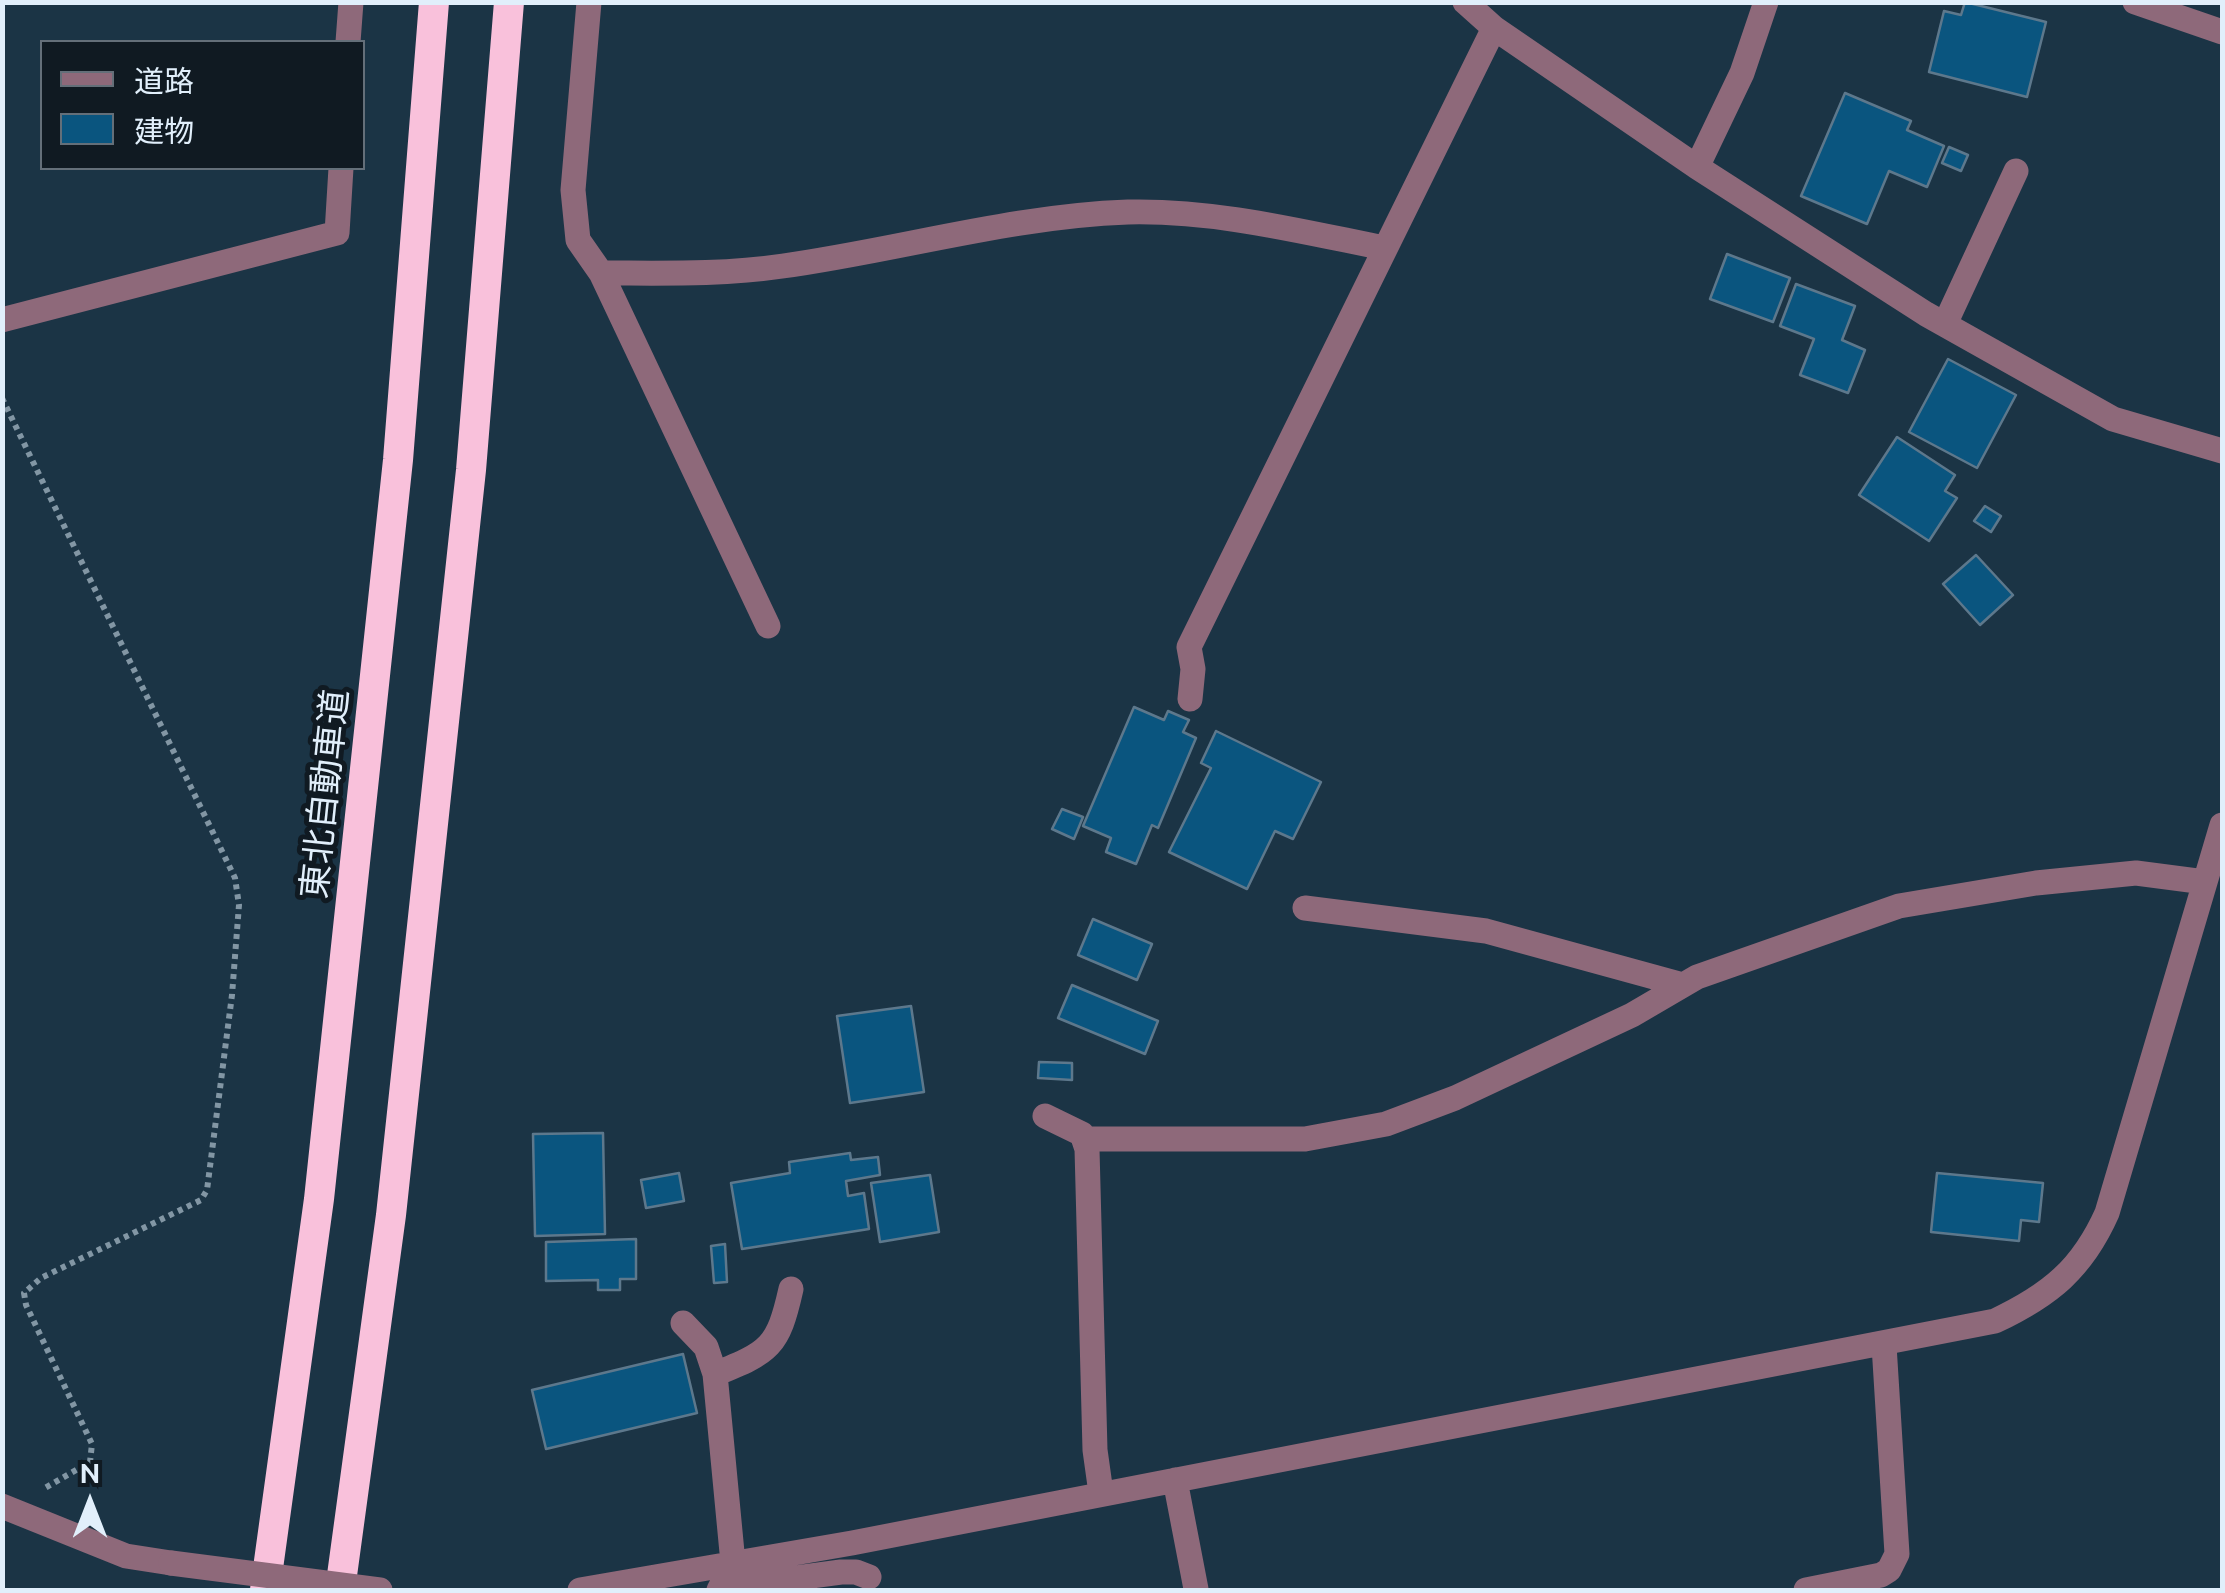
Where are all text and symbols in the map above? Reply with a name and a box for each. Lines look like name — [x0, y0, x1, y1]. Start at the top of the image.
legend — [40, 40, 365, 170]
text: 道路 — [134, 64, 194, 98]
text: 建物 — [134, 114, 194, 148]
street label: 東北自動車道 — [293, 687, 357, 901]
north arrow — [40, 1453, 140, 1553]
text: N — [80, 1457, 100, 1488]

